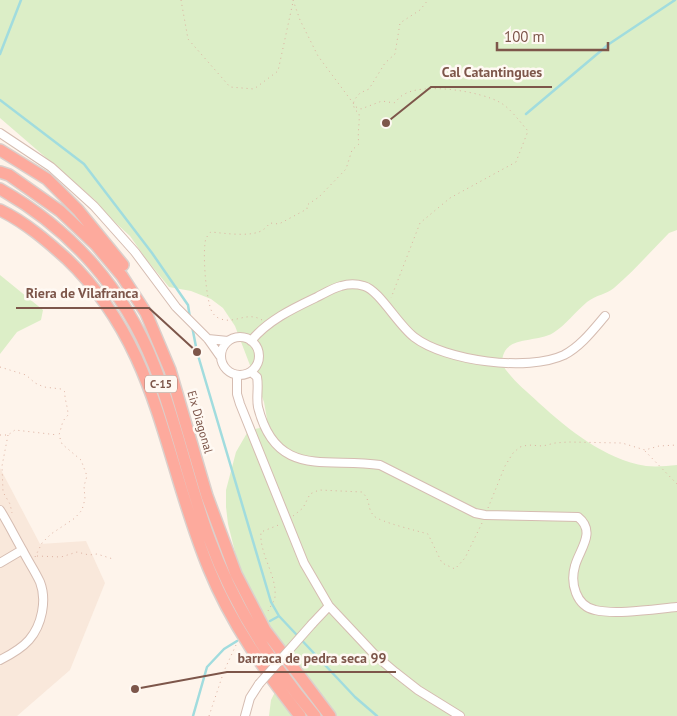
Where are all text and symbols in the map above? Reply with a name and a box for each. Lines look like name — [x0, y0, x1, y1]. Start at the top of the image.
scale bar — [497, 20, 608, 52]
text: 100 m — [504, 27, 545, 46]
callout: Cal Catantingues — [431, 58, 552, 87]
text: Cal Catantingues — [442, 63, 542, 81]
callout: Riera de Vilafranca — [16, 279, 149, 308]
text: Riera de Vilafranca — [26, 284, 138, 302]
road number: C-15 — [145, 376, 177, 392]
street label: Eix Diagonal — [184, 389, 217, 455]
callout: barraca de pedra seca 99 — [227, 643, 396, 672]
text: barraca de pedra seca 99 — [238, 649, 387, 667]

